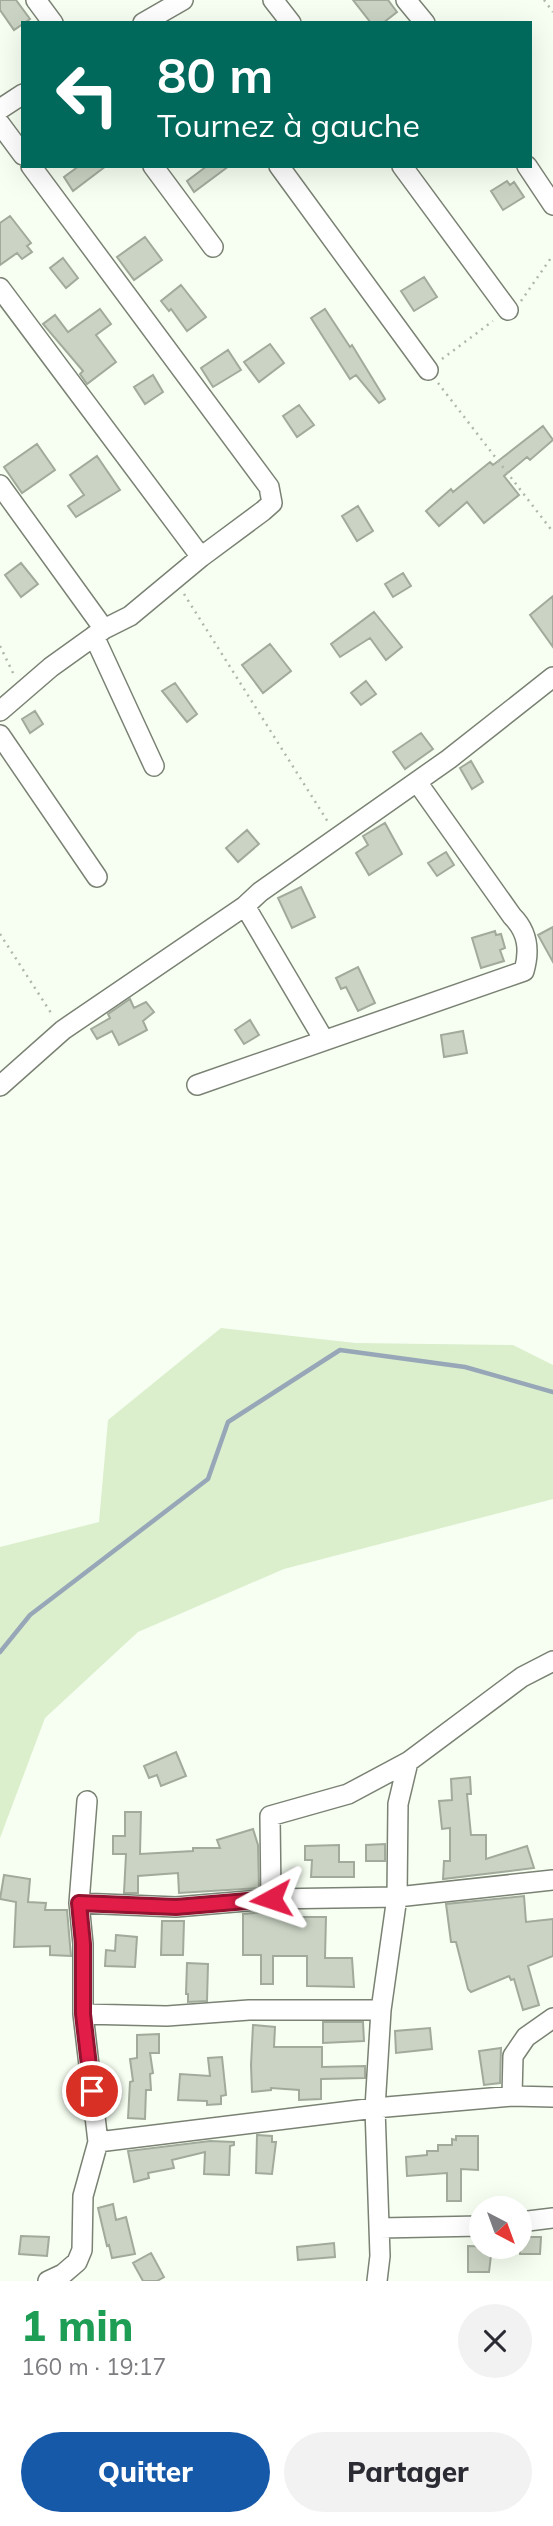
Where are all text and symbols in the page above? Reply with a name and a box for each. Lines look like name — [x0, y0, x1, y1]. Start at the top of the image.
text: 80 m — [157, 44, 273, 105]
icon: left — [42, 49, 133, 140]
text: Tournez à gauche — [157, 105, 420, 145]
position arrow — [234, 1862, 308, 1936]
pin — [62, 2061, 122, 2121]
icon: arrive — [73, 2072, 111, 2110]
north arrow — [469, 2196, 532, 2259]
map controls — [469, 2196, 532, 2259]
text: 1 min — [21, 2299, 134, 2352]
button: close — [458, 2304, 532, 2378]
text: 160 m · 19:17 — [21, 2352, 166, 2381]
button: Quitter — [21, 2432, 270, 2512]
button: Partager — [284, 2432, 532, 2512]

